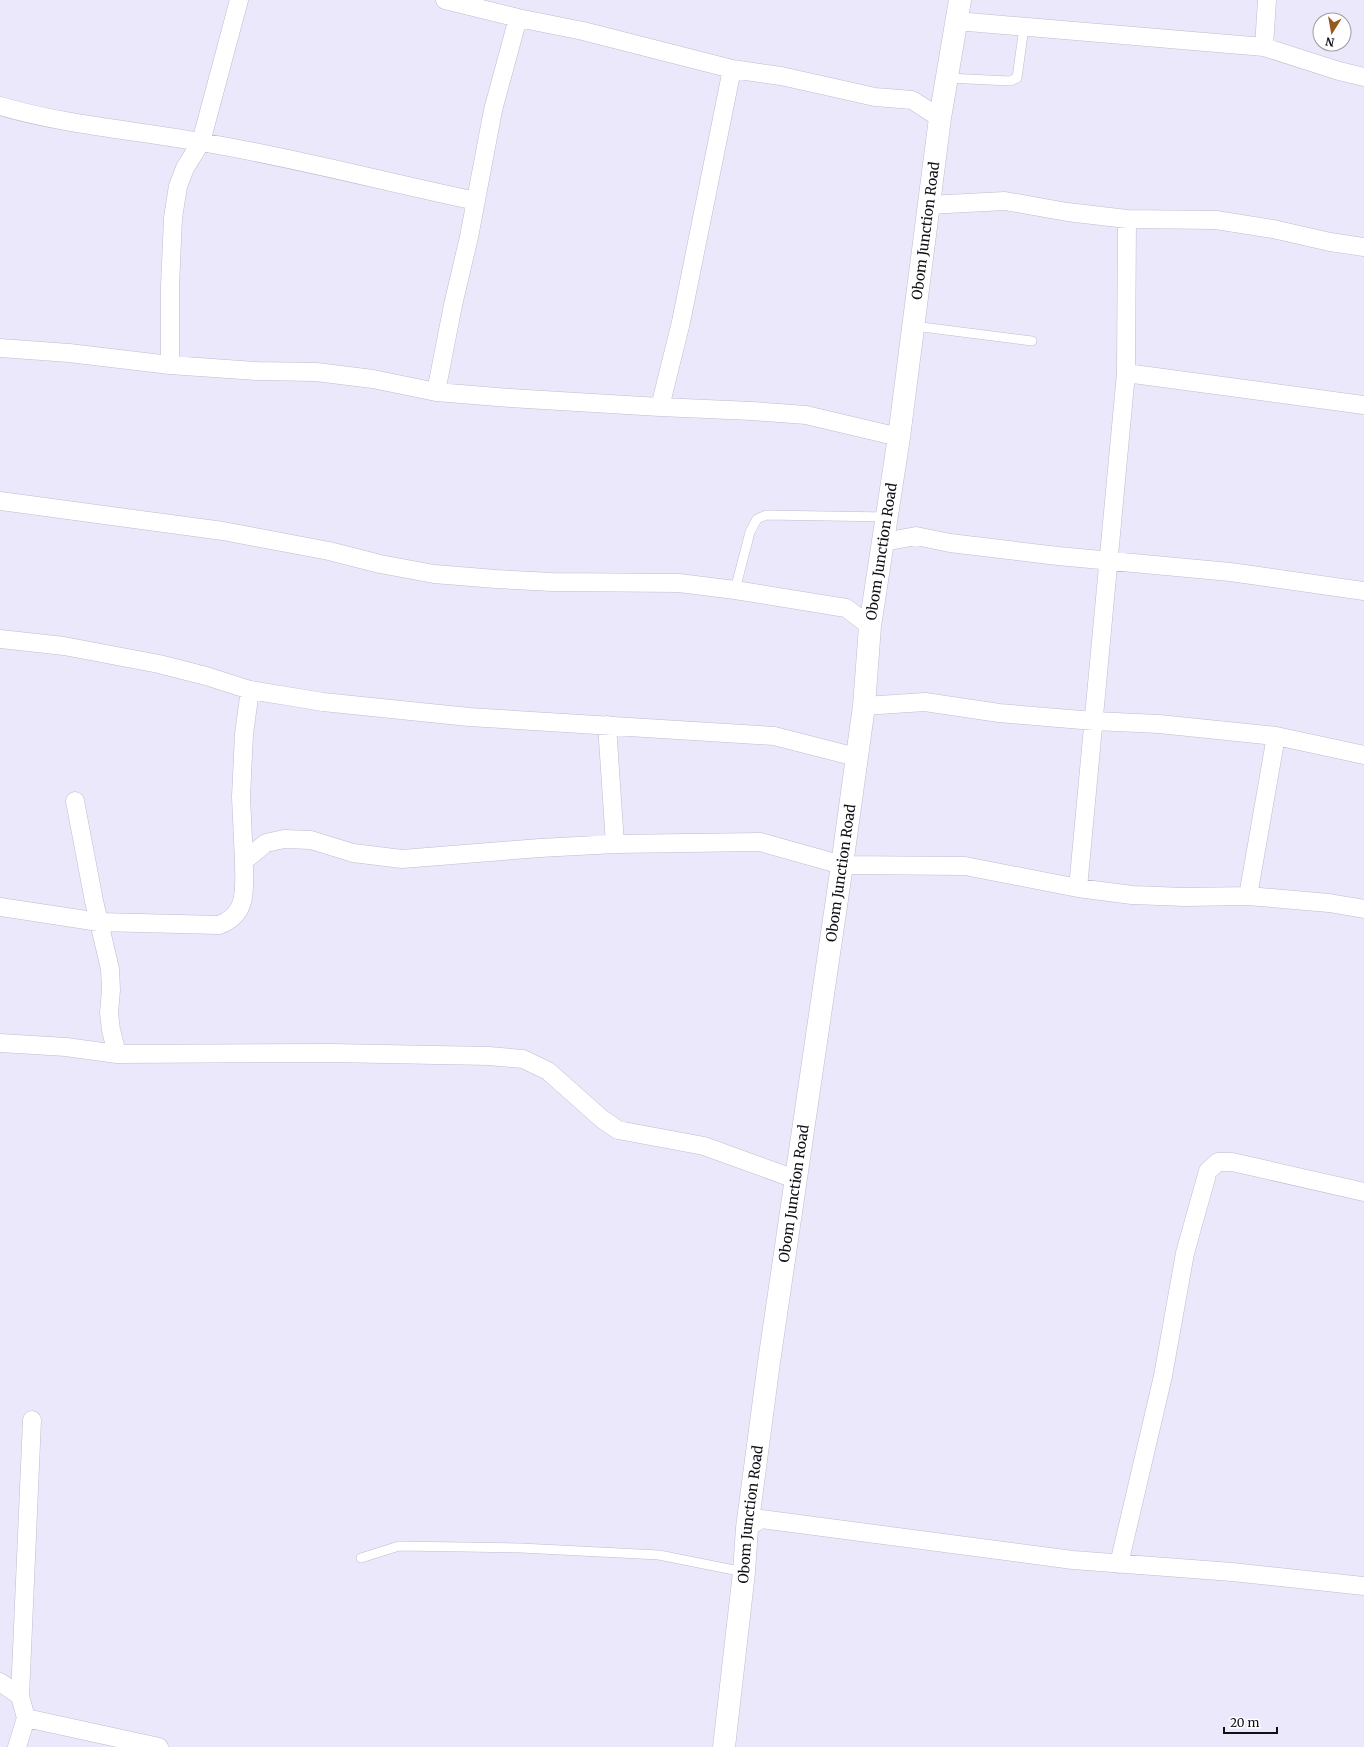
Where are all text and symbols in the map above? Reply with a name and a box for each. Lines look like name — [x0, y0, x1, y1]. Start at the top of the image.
north arrow — [1312, 12, 1352, 52]
text: N — [1324, 34, 1336, 50]
street label: Obom Junction Road — [908, 160, 943, 301]
street label: Obom Junction Road — [862, 481, 901, 622]
street label: Obom Junction Road — [822, 802, 859, 943]
street label: Obom Junction Road — [775, 1123, 813, 1264]
street label: Obom Junction Road — [734, 1444, 767, 1585]
scale bar — [1224, 1709, 1277, 1735]
text: 20 m — [1230, 1715, 1259, 1730]

